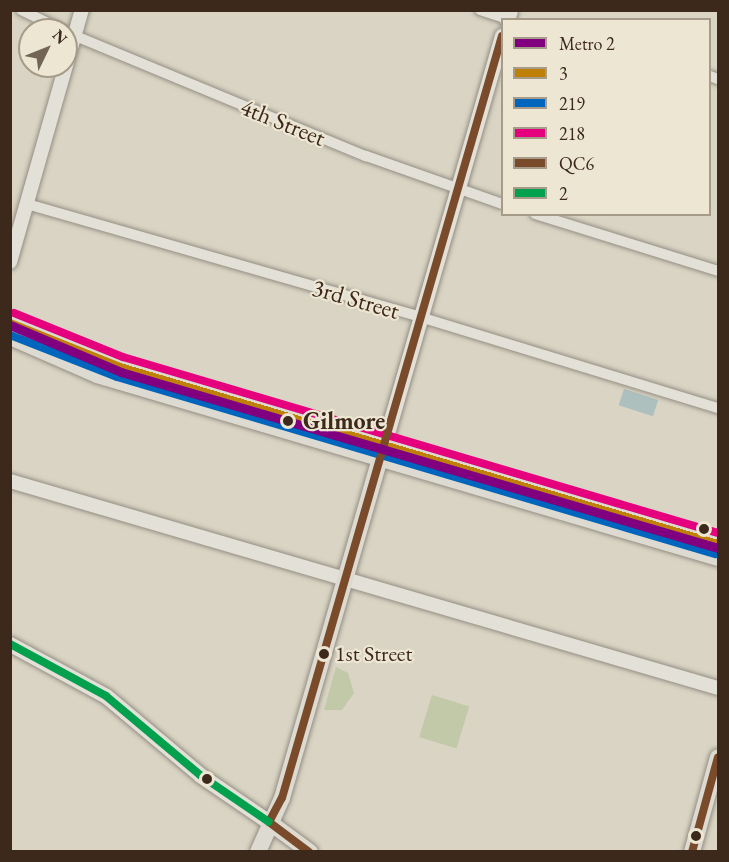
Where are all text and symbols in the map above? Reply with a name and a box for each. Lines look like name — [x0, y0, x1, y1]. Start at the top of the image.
north arrow — [18, 18, 78, 78]
legend — [501, 18, 711, 216]
text: N — [48, 25, 72, 49]
text: Metro 2 — [559, 32, 615, 55]
text: 3 — [559, 62, 568, 85]
street label: 4th Street — [236, 92, 330, 152]
text: 219 — [559, 92, 585, 115]
text: 218 — [559, 122, 585, 145]
text: QC6 — [559, 152, 594, 175]
text: 2 — [559, 182, 568, 205]
street label: 3rd Street — [309, 273, 403, 325]
place label: Gilmore — [303, 407, 385, 435]
marker: Gilmore — [278, 411, 298, 431]
unlabelled marker — [698, 523, 710, 535]
place label: 1st Street — [335, 641, 412, 667]
marker: 1st Street — [318, 648, 330, 660]
unlabelled marker — [201, 773, 213, 785]
unlabelled marker — [690, 830, 702, 842]

